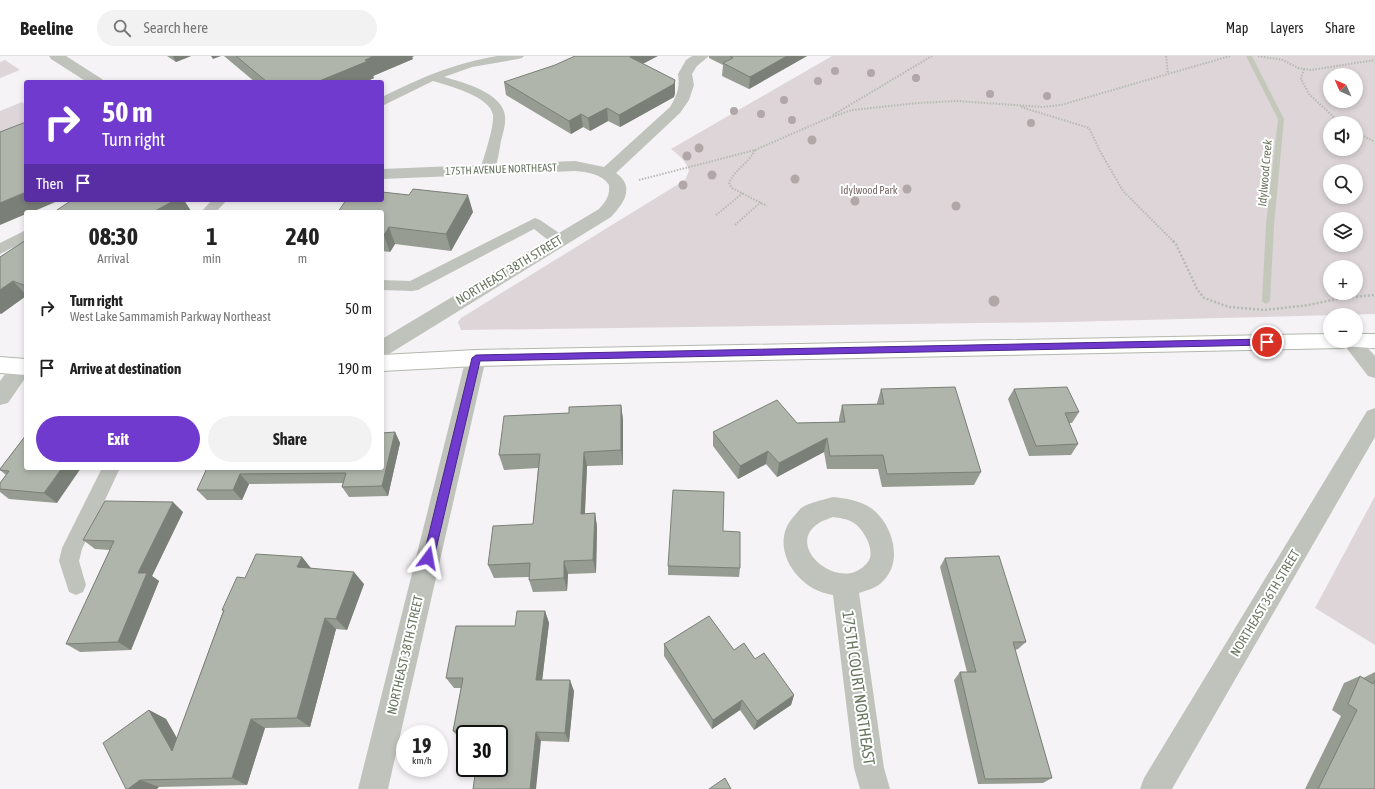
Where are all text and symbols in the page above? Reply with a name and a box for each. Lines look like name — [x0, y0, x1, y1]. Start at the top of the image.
search box — [97, 10, 377, 46]
text: Beeline — [20, 17, 73, 39]
icon: search — [111, 17, 133, 39]
text: Search here — [143, 19, 208, 36]
text: Map — [1226, 20, 1248, 36]
text: Layers — [1270, 20, 1303, 36]
text: Share — [1325, 20, 1355, 36]
north arrow — [1323, 68, 1363, 108]
map controls — [1323, 68, 1363, 348]
icon: right — [36, 96, 88, 148]
text: 50 m — [102, 96, 152, 128]
button: sound — [1323, 116, 1363, 156]
text: Turn right — [102, 129, 165, 150]
water label: Idylwood Creek — [1255, 138, 1275, 207]
street label: 175TH AVENUE NORTHEAST — [445, 161, 557, 177]
button: search — [1323, 164, 1363, 204]
icon: arrive — [72, 172, 94, 194]
text: Then — [36, 175, 64, 192]
park label: Idylwood Park — [840, 184, 898, 196]
button: layers — [1323, 212, 1363, 252]
text: 08:30 — [89, 223, 138, 250]
text: 1 — [206, 223, 217, 250]
text: 240 — [286, 223, 319, 250]
street label: NORTHEAST 38TH STREET — [453, 232, 565, 308]
text: Arrival — [97, 251, 129, 266]
text: min — [202, 251, 221, 266]
text: m — [298, 251, 307, 266]
button: + — [1323, 260, 1363, 300]
text: Turn right — [70, 292, 123, 309]
icon: right — [36, 297, 58, 319]
text: 50 m — [345, 300, 372, 317]
button: − — [1323, 308, 1363, 348]
text: West Lake Sammamish Parkway Northeast — [70, 309, 271, 324]
pin — [1250, 325, 1284, 359]
icon: arrive — [1256, 331, 1278, 353]
icon: arrive — [36, 357, 58, 379]
text: Arrive at destination — [70, 360, 181, 377]
text: 190 m — [338, 360, 372, 377]
button: Exit — [36, 416, 200, 462]
button: Share — [208, 416, 372, 462]
position arrow — [407, 537, 449, 579]
street label: NORTHEAST 36TH STREET — [1227, 547, 1303, 659]
street label: NORTHEAST 38TH STREET — [384, 594, 426, 716]
street label: 175TH COURT NORTHEAST — [839, 610, 879, 766]
speed limit sign: 30 — [456, 725, 508, 777]
text: 19 — [413, 734, 431, 757]
text: km/h — [412, 755, 432, 766]

